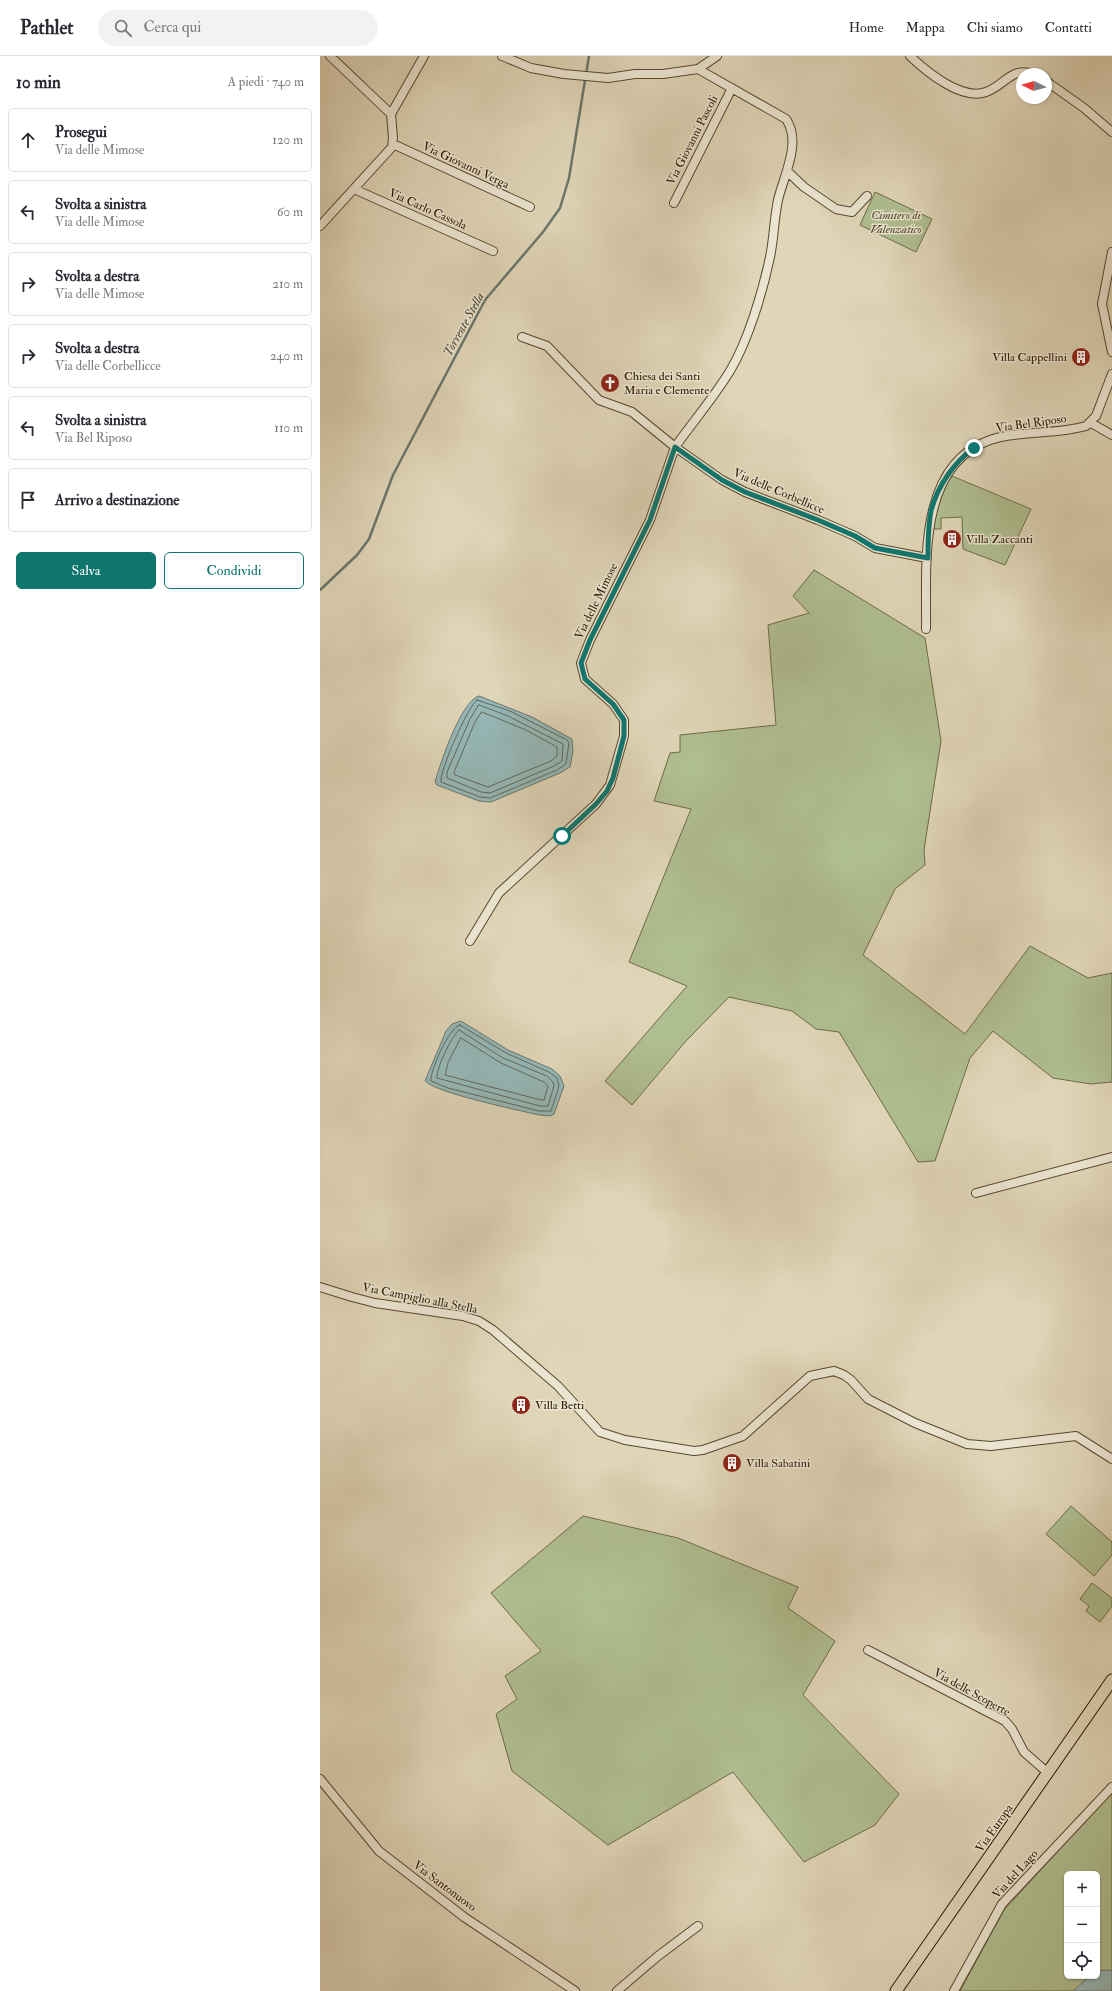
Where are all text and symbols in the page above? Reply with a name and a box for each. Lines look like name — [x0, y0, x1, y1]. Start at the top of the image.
search box — [98, 10, 378, 46]
text: Pathlet — [20, 16, 74, 40]
icon: search — [112, 17, 134, 39]
text: Cerca qui — [144, 18, 201, 37]
text: Home — [849, 19, 884, 36]
text: Mappa — [906, 19, 945, 36]
text: Chi siamo — [967, 19, 1023, 36]
text: Contatti — [1045, 19, 1092, 36]
north arrow — [1016, 68, 1052, 104]
text: 10 min — [16, 72, 61, 93]
text: A piedi · 740 m — [228, 74, 304, 90]
street label: Via Giovanni Pascoli — [663, 93, 722, 188]
text: Prosegui — [55, 123, 107, 142]
icon: ahead — [17, 129, 39, 151]
text: 120 m — [272, 132, 303, 148]
street label: Via Giovanni Verga — [420, 139, 512, 193]
text: Via delle Mimose — [55, 142, 145, 158]
street label: Via Carlo Cassola — [386, 185, 470, 234]
text: Svolta a sinistra — [55, 195, 147, 214]
icon: left — [17, 201, 39, 223]
text: 60 m — [277, 204, 303, 220]
park label: Cimitero di Valenzatico — [870, 208, 922, 237]
text: Via delle Mimose — [55, 214, 145, 230]
text: Svolta a destra — [55, 267, 139, 286]
icon: right — [17, 273, 39, 295]
text: 210 m — [272, 276, 303, 292]
text: Via delle Mimose — [55, 286, 145, 302]
water label: Torrente Stella — [440, 290, 488, 359]
text: Svolta a destra — [55, 339, 139, 358]
icon: right — [17, 345, 39, 367]
building icon: Villa Cappellini — [1070, 346, 1092, 368]
text: 240 m — [270, 348, 303, 364]
place label: Villa Cappellini — [992, 350, 1067, 365]
text: Via delle Corbellicce — [55, 358, 161, 374]
place label: Chiesa dei Santi Maria e Clemente — [624, 369, 709, 398]
church icon: Chiesa dei Santi Maria e Clemente — [599, 372, 621, 394]
text: Svolta a sinistra — [55, 411, 147, 430]
street label: Via Bel Riposo — [995, 411, 1068, 436]
icon: left — [17, 417, 39, 439]
text: 110 m — [274, 420, 303, 436]
text: Via Bel Riposo — [55, 430, 132, 446]
route end — [965, 439, 983, 457]
street label: Via delle Corbellicce — [731, 465, 827, 517]
icon: arrive — [17, 489, 39, 511]
text: Arrivo a destinazione — [55, 491, 180, 510]
building icon: Villa Zaccanti — [941, 528, 963, 550]
place label: Villa Zaccanti — [966, 532, 1033, 547]
button: Salva — [16, 552, 156, 589]
button: Condividi — [164, 552, 304, 589]
street label: Via delle Mimose — [572, 561, 621, 642]
route start — [553, 827, 571, 845]
street label: Via Campiglio alla Stella — [361, 1280, 480, 1317]
building icon: Villa Betti — [510, 1394, 532, 1416]
place label: Villa Betti — [535, 1398, 584, 1413]
building icon: Villa Sabatini — [721, 1452, 743, 1474]
place label: Villa Sabatini — [746, 1456, 810, 1471]
street label: Via delle Scoperte — [931, 1665, 1013, 1720]
street label: Via Europa — [972, 1801, 1017, 1855]
street label: Via del Lago — [989, 1847, 1041, 1902]
street label: Via Santonuovo — [410, 1858, 479, 1915]
map controls — [1064, 1871, 1100, 1979]
button: + — [1064, 1871, 1100, 1907]
button: − — [1064, 1907, 1100, 1943]
button: locate — [1064, 1943, 1100, 1979]

